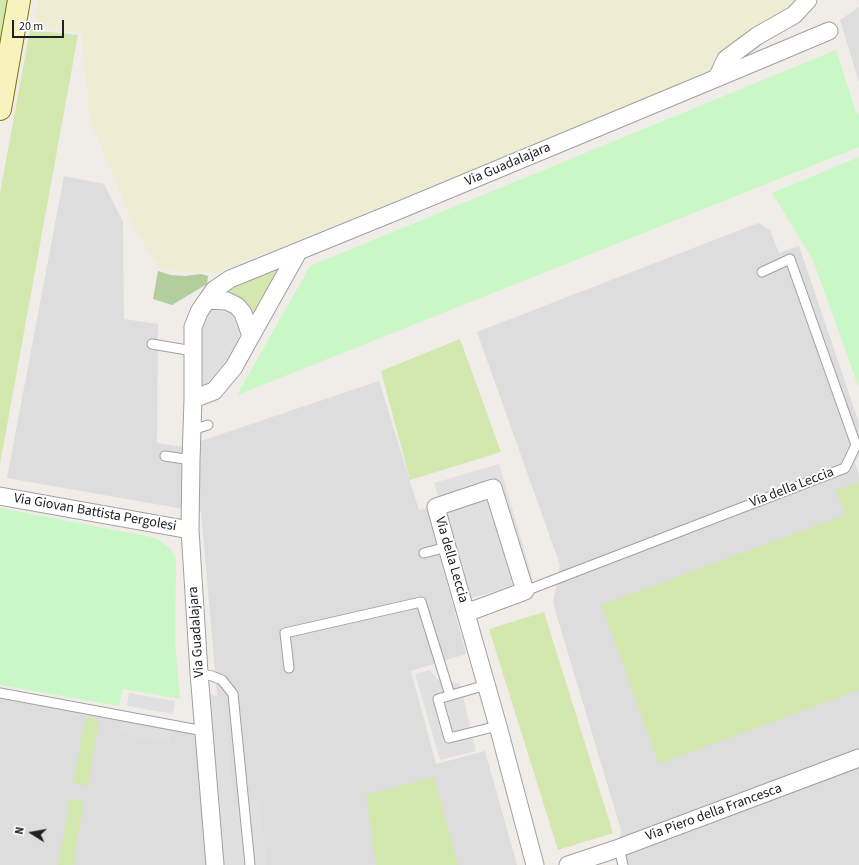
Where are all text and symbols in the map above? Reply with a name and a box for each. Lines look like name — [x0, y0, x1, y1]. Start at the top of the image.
scale bar — [14, 12, 66, 38]
text: 20 m — [19, 18, 43, 35]
street label: Via Guadalajara — [463, 139, 553, 191]
street label: Via della Leccia — [748, 464, 836, 512]
street label: Via Giovan Battista Pergolesi — [12, 490, 178, 536]
street label: Via della Leccia — [431, 515, 471, 605]
street label: Via Guadalajara — [185, 586, 209, 678]
street label: Via Piero della Francesca — [644, 781, 784, 845]
north arrow — [12, 813, 52, 853]
text: N — [12, 826, 28, 836]

